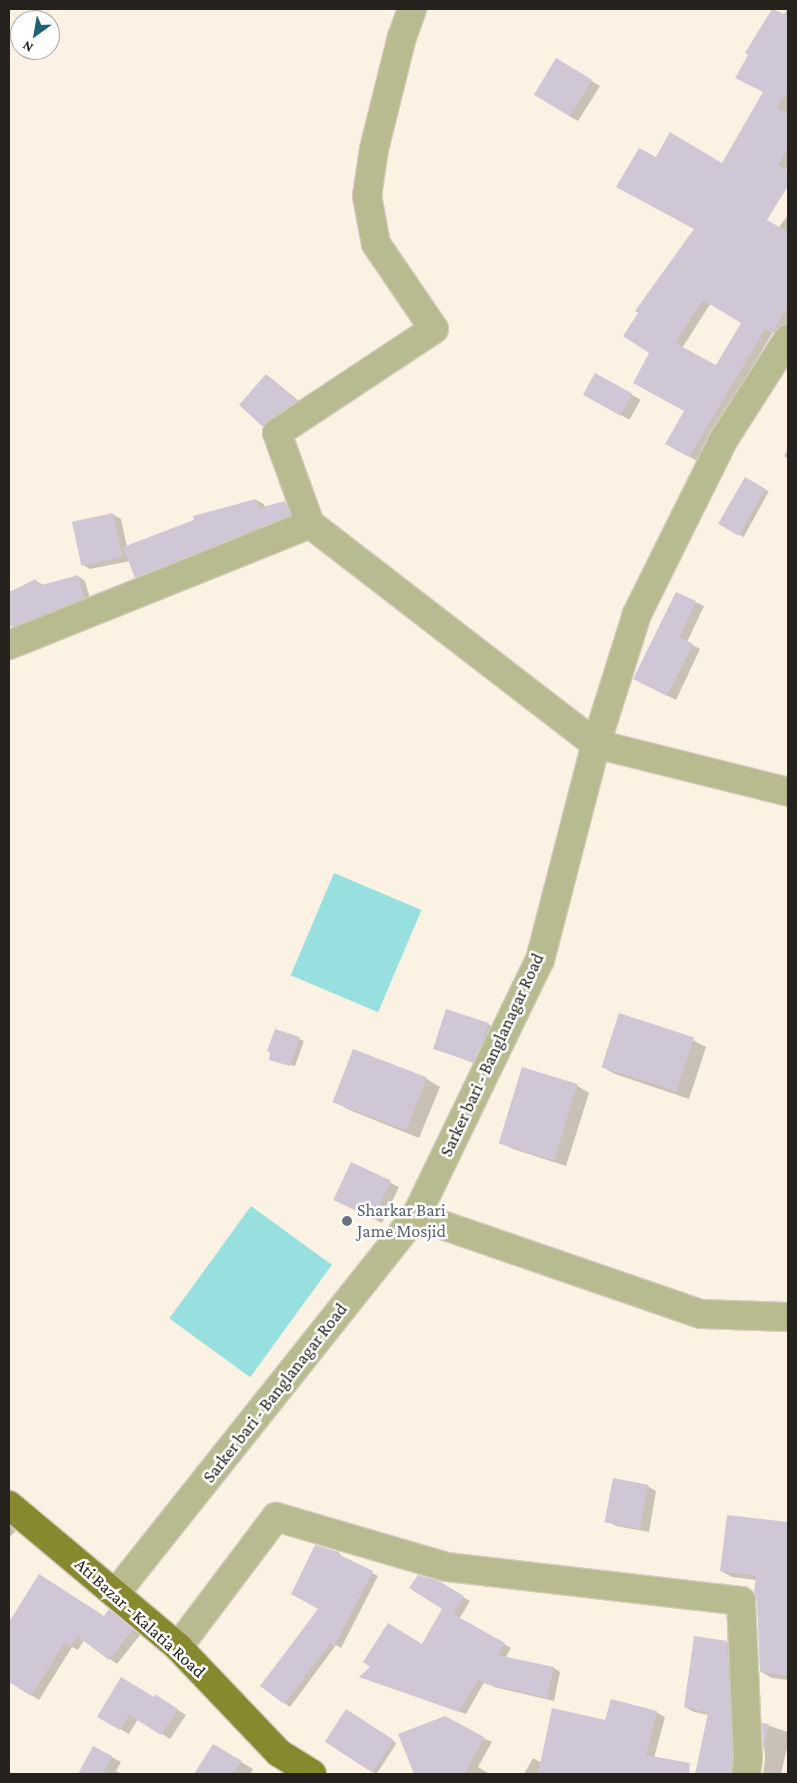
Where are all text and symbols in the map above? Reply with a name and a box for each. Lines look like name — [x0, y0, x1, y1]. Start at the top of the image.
north arrow — [10, 10, 60, 60]
text: N — [19, 38, 36, 56]
street label: Sarker bari - Banglanagar Road — [435, 950, 549, 1160]
place label: Sharkar Bari Jame Mosjid — [357, 1200, 446, 1242]
marker: Sharkar Bari Jame Mosjid — [341, 1215, 353, 1227]
street label: Sarker bari - Banglanagar Road — [198, 1299, 352, 1487]
street label: Ati Bazar - Kalatia Road — [70, 1554, 210, 1682]

